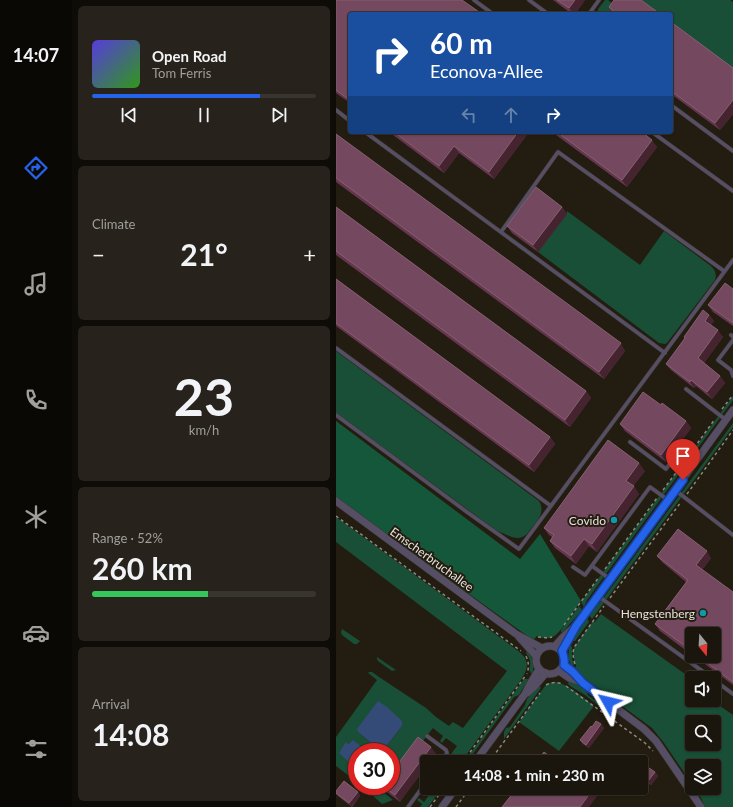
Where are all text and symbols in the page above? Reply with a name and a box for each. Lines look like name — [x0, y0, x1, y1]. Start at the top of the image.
text: 60 m — [430, 26, 493, 60]
icon: right — [364, 28, 416, 80]
text: 14:07 — [13, 44, 59, 66]
text: Open Road — [152, 47, 227, 65]
text: Econova-Allee — [430, 60, 543, 82]
text: Tom Ferris — [152, 65, 211, 81]
icon: previous — [118, 104, 140, 126]
icon: pause — [193, 104, 215, 126]
icon: next — [268, 104, 290, 126]
icon: left — [458, 104, 480, 126]
icon: ahead — [500, 104, 522, 126]
icon: right — [542, 104, 564, 126]
icon: directions — [22, 154, 50, 182]
text: Climate — [92, 216, 135, 232]
text: 21° — [180, 236, 228, 272]
text: − — [92, 241, 105, 268]
text: + — [303, 241, 316, 268]
icon: music — [22, 270, 50, 298]
text: 23 — [174, 365, 234, 427]
icon: phone — [22, 386, 50, 414]
text: km/h — [189, 422, 219, 438]
pin — [666, 439, 700, 480]
icon: arrive — [672, 445, 694, 467]
icon: climate — [22, 503, 50, 531]
place label: Covido — [569, 513, 606, 528]
marker: Covido — [609, 515, 619, 525]
street label: Emscherbruchallee — [387, 524, 477, 594]
text: Range · 52% — [92, 530, 163, 546]
text: 260 km — [92, 550, 193, 586]
place label: Hengstenberg — [621, 606, 695, 621]
marker: Hengstenberg — [698, 608, 708, 618]
icon: car — [22, 619, 50, 647]
north arrow — [685, 627, 721, 663]
map controls — [685, 627, 721, 795]
button: sound — [685, 671, 721, 707]
position arrow — [587, 681, 629, 723]
text: Arrival — [92, 696, 129, 712]
button: search — [685, 715, 721, 751]
text: 14:08 — [92, 716, 169, 752]
icon: filters — [22, 735, 50, 763]
speed limit sign: 30 — [348, 743, 400, 795]
button: layers — [685, 759, 721, 795]
text: 14:08 · 1 min · 230 m — [464, 766, 604, 784]

